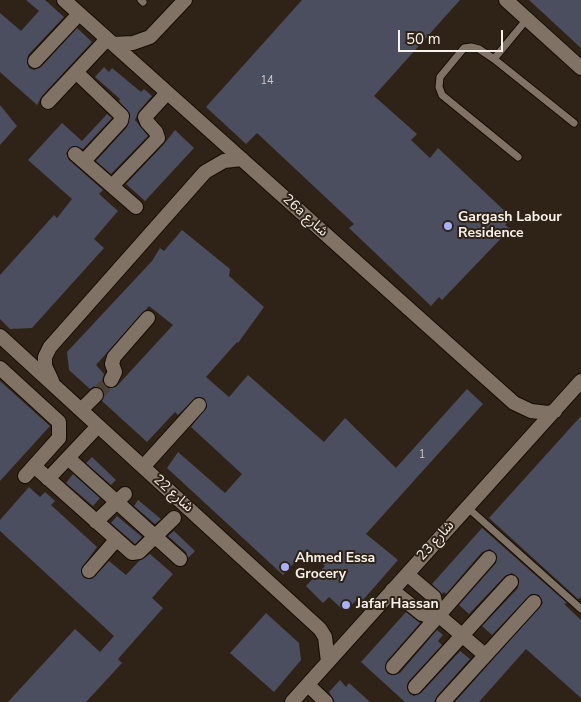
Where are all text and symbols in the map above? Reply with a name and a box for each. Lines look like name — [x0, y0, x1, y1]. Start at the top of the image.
scale bar — [401, 20, 506, 52]
text: 50 m — [406, 29, 441, 49]
house number: 14 — [260, 74, 274, 88]
street label: 26a شارع — [279, 191, 331, 241]
place label: Gargash Labour Residence — [458, 210, 562, 242]
marker: Gargash Labour Residence — [442, 220, 454, 232]
house number: 1 — [419, 448, 425, 462]
street label: شارع 22 — [150, 472, 196, 516]
street label: شارع 23 — [414, 518, 458, 564]
place label: Ahmed Essa Grocery — [295, 551, 375, 584]
marker: Ahmed Essa Grocery — [279, 561, 291, 573]
place label: Jafar Hassan — [356, 597, 439, 613]
marker: Jafar Hassan — [340, 599, 352, 611]

